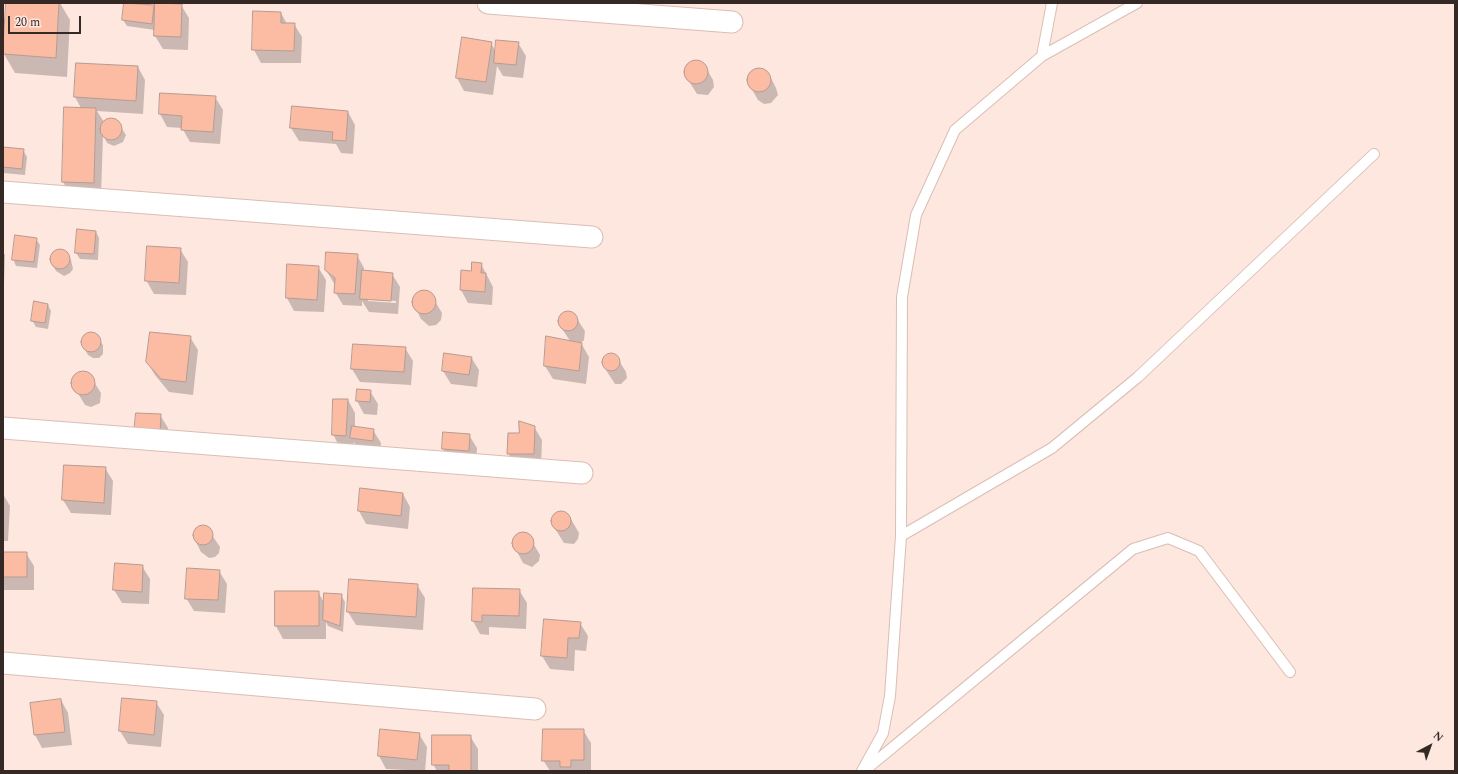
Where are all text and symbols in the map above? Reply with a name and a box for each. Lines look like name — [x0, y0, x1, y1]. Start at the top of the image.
scale bar — [10, 8, 83, 34]
text: 20 m — [15, 13, 40, 32]
north arrow — [1410, 726, 1450, 766]
text: N — [1429, 727, 1447, 746]

